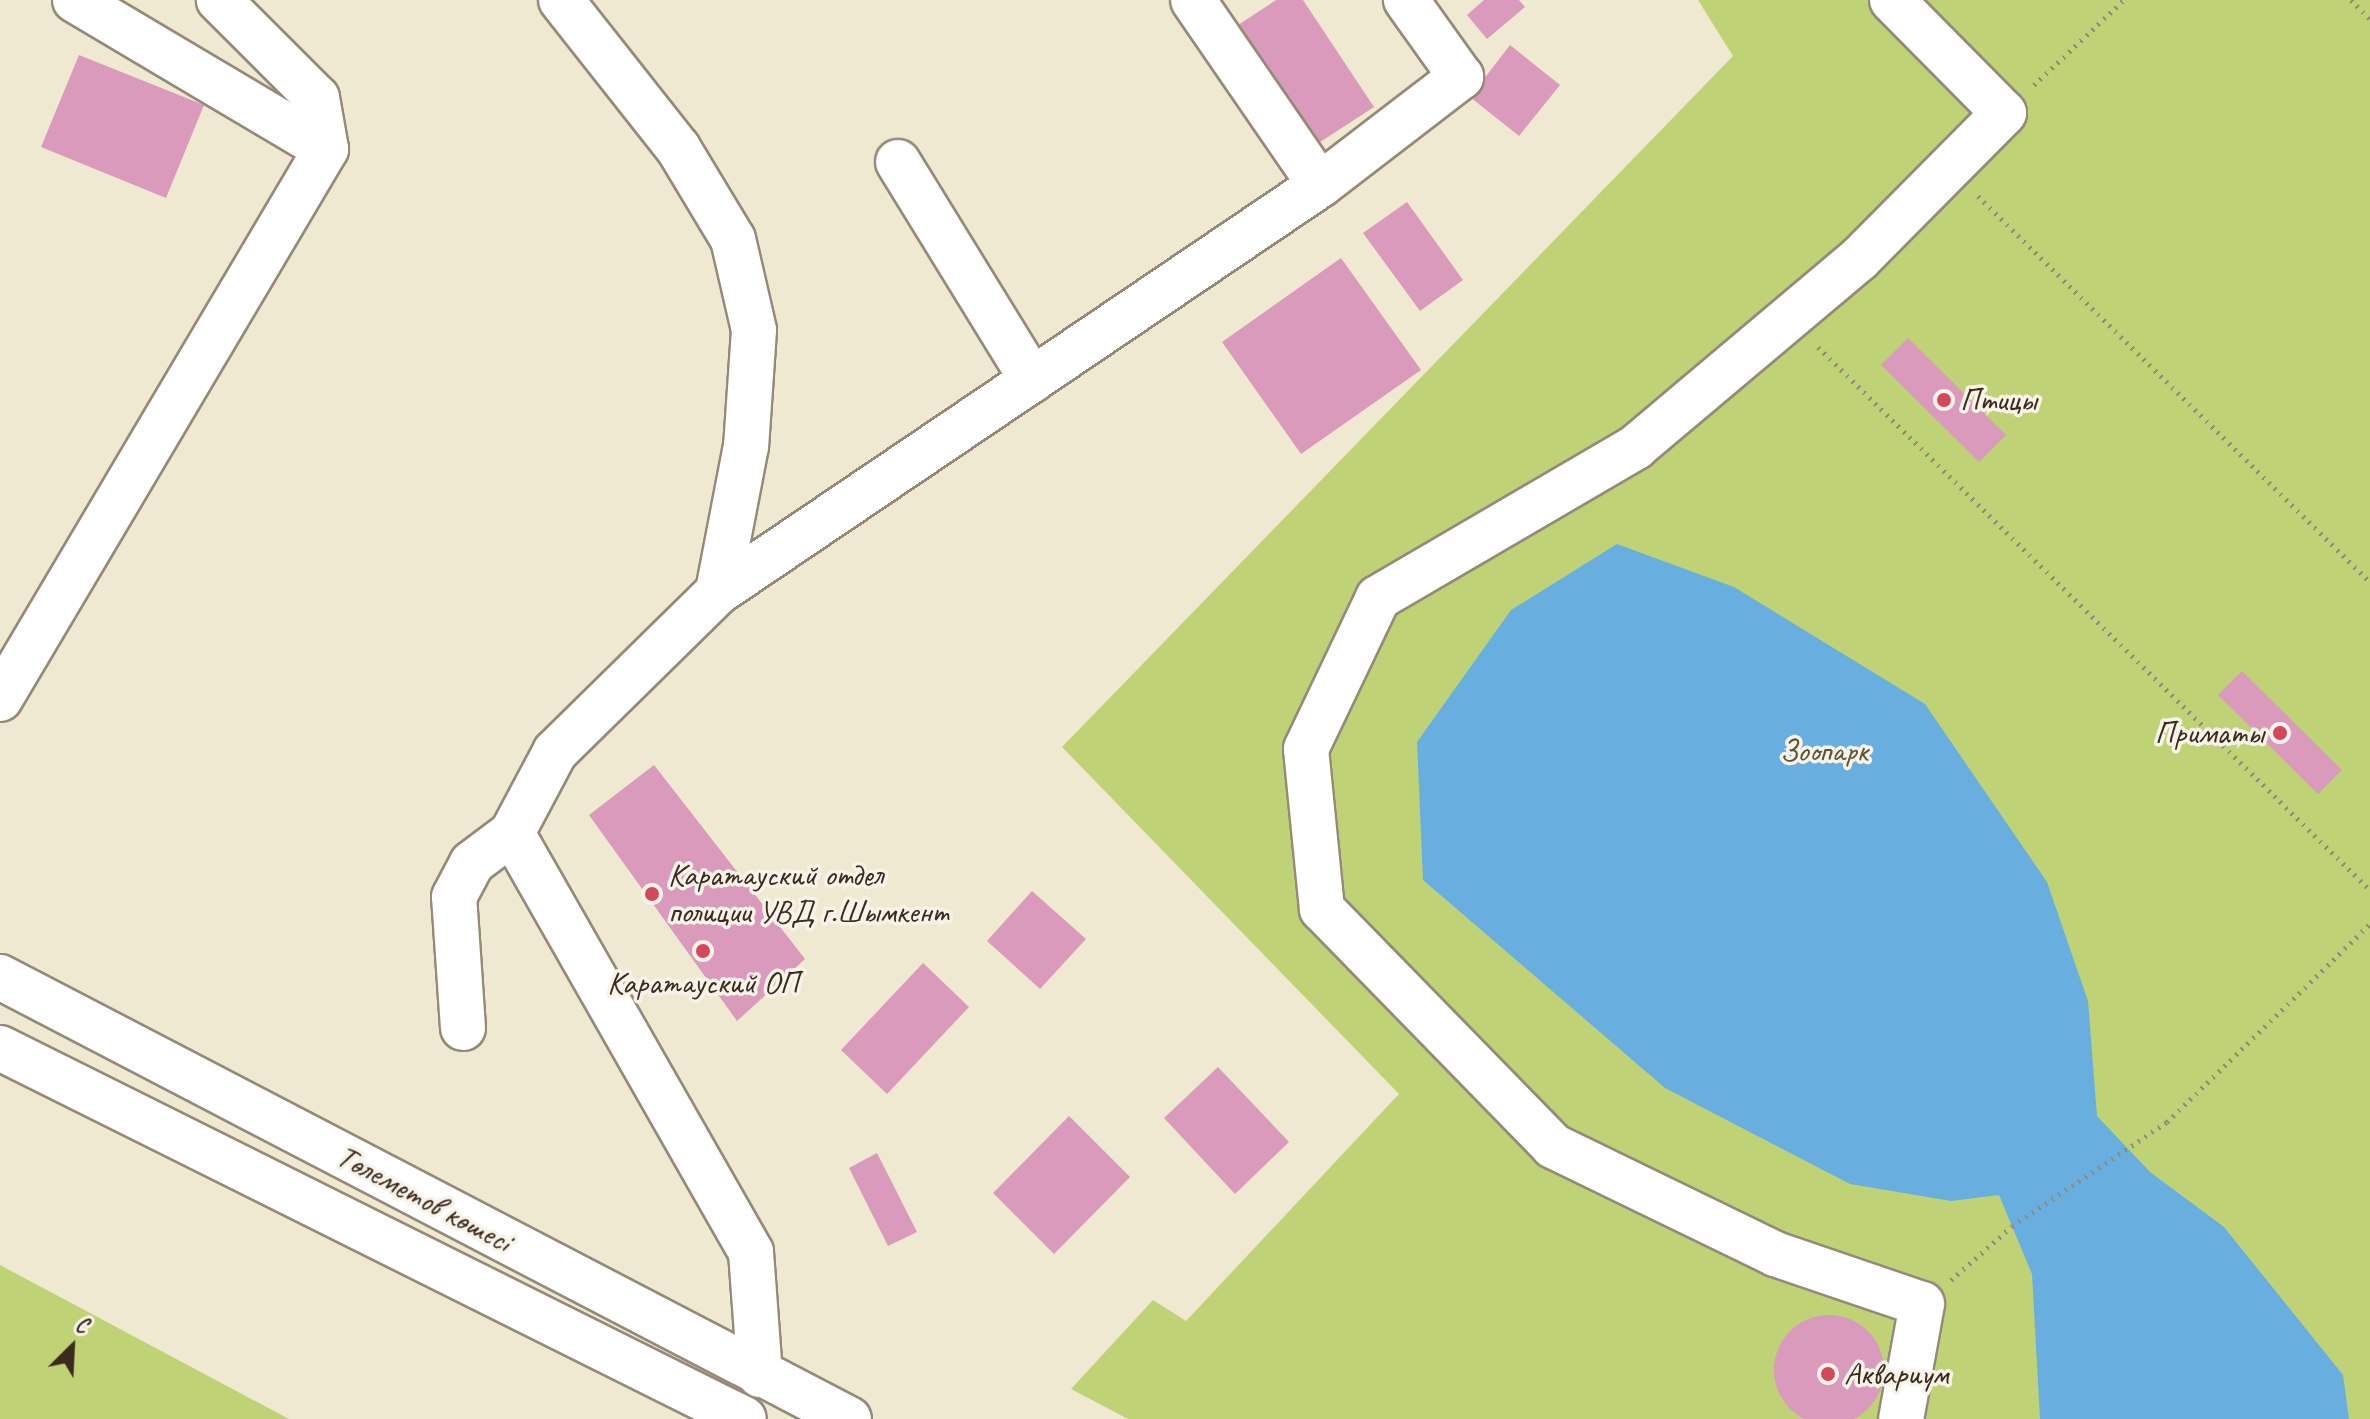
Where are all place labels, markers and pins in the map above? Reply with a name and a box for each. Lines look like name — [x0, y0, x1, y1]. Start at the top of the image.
place label: Птицы — [1960, 381, 2037, 419]
marker: Птицы — [1935, 391, 1953, 409]
place label: Приматы — [2155, 714, 2264, 752]
marker: Приматы — [2271, 724, 2289, 742]
place label: Каратауский отдел полиции УВД г.Шымкент — [668, 857, 948, 932]
marker: Каратауский отдел полиции УВД г.Шымкент — [643, 885, 661, 903]
marker: Каратауский ОП — [694, 942, 712, 960]
place label: Каратауский ОП — [607, 964, 799, 1002]
place label: Аквариум — [1844, 1355, 1949, 1393]
marker: Аквариум — [1819, 1365, 1837, 1383]

